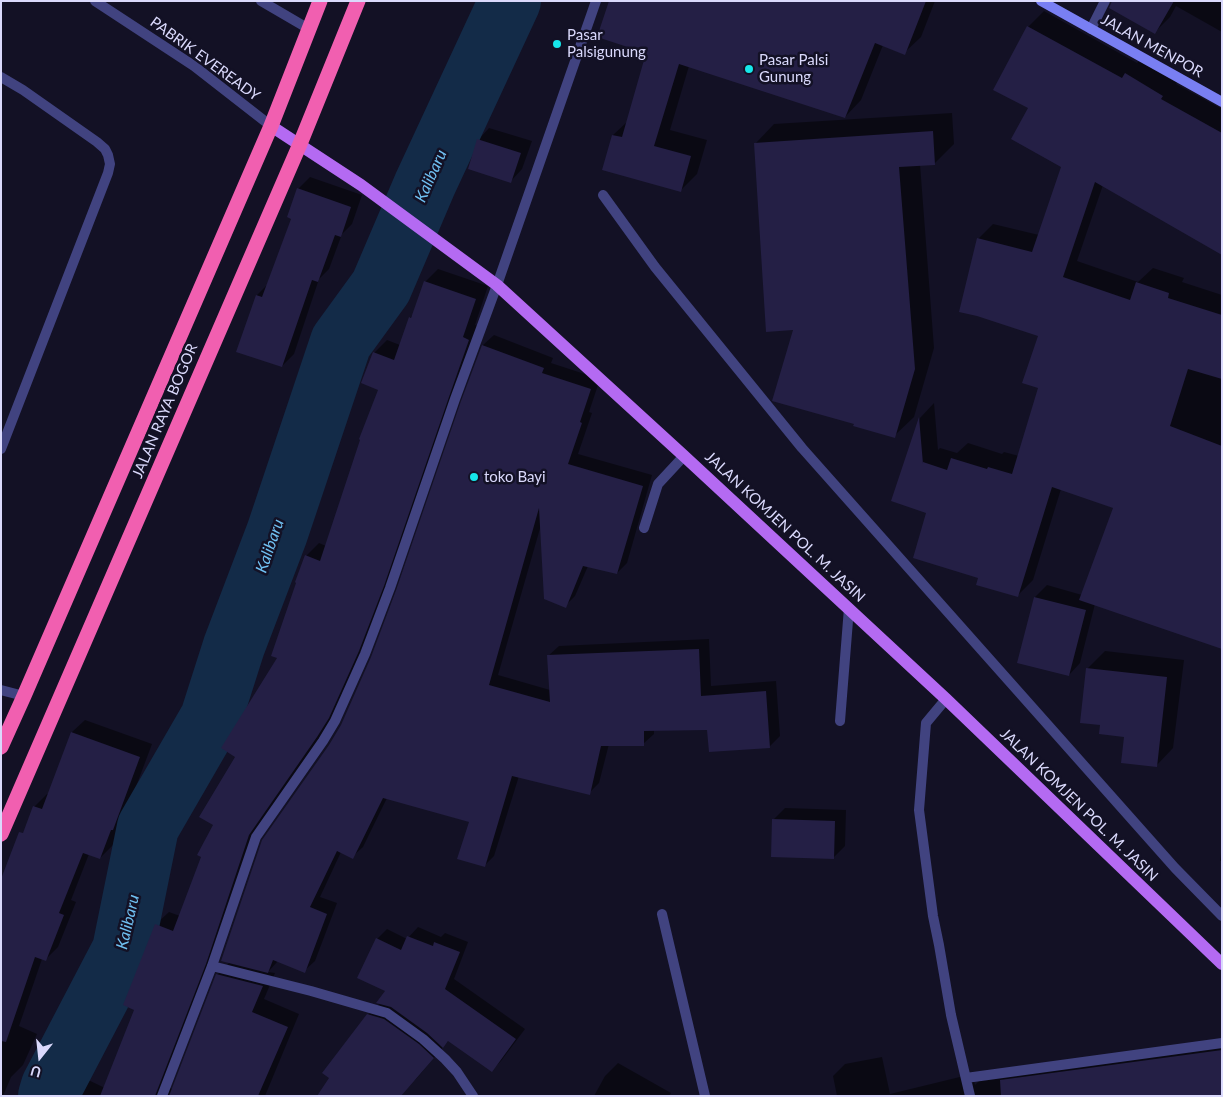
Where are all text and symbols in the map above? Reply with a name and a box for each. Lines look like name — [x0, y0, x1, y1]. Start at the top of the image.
street label: JALAN MENPOR — [1098, 11, 1206, 81]
street label: PABRIK EVEREADY — [147, 13, 263, 105]
place label: Pasar Palsigunung — [567, 26, 646, 61]
marker: Pasar Palsigunung — [551, 38, 563, 50]
place label: Pasar Palsi Gunung — [759, 51, 828, 86]
marker: Pasar Palsi Gunung — [743, 63, 755, 75]
water label: Kalibaru — [411, 147, 451, 205]
street label: JALAN RAYA BOGOR — [129, 341, 201, 481]
street label: JALAN KOMJEN POL. M. JASIN — [701, 448, 869, 606]
place label: toko Bayi — [484, 468, 546, 486]
marker: toko Bayi — [468, 471, 480, 483]
water label: Kalibaru — [252, 517, 288, 575]
street label: JALAN KOMJEN POL. M. JASIN — [996, 725, 1162, 885]
water label: Kalibaru — [112, 893, 144, 951]
north arrow — [15, 1032, 65, 1082]
text: U — [28, 1062, 43, 1082]

